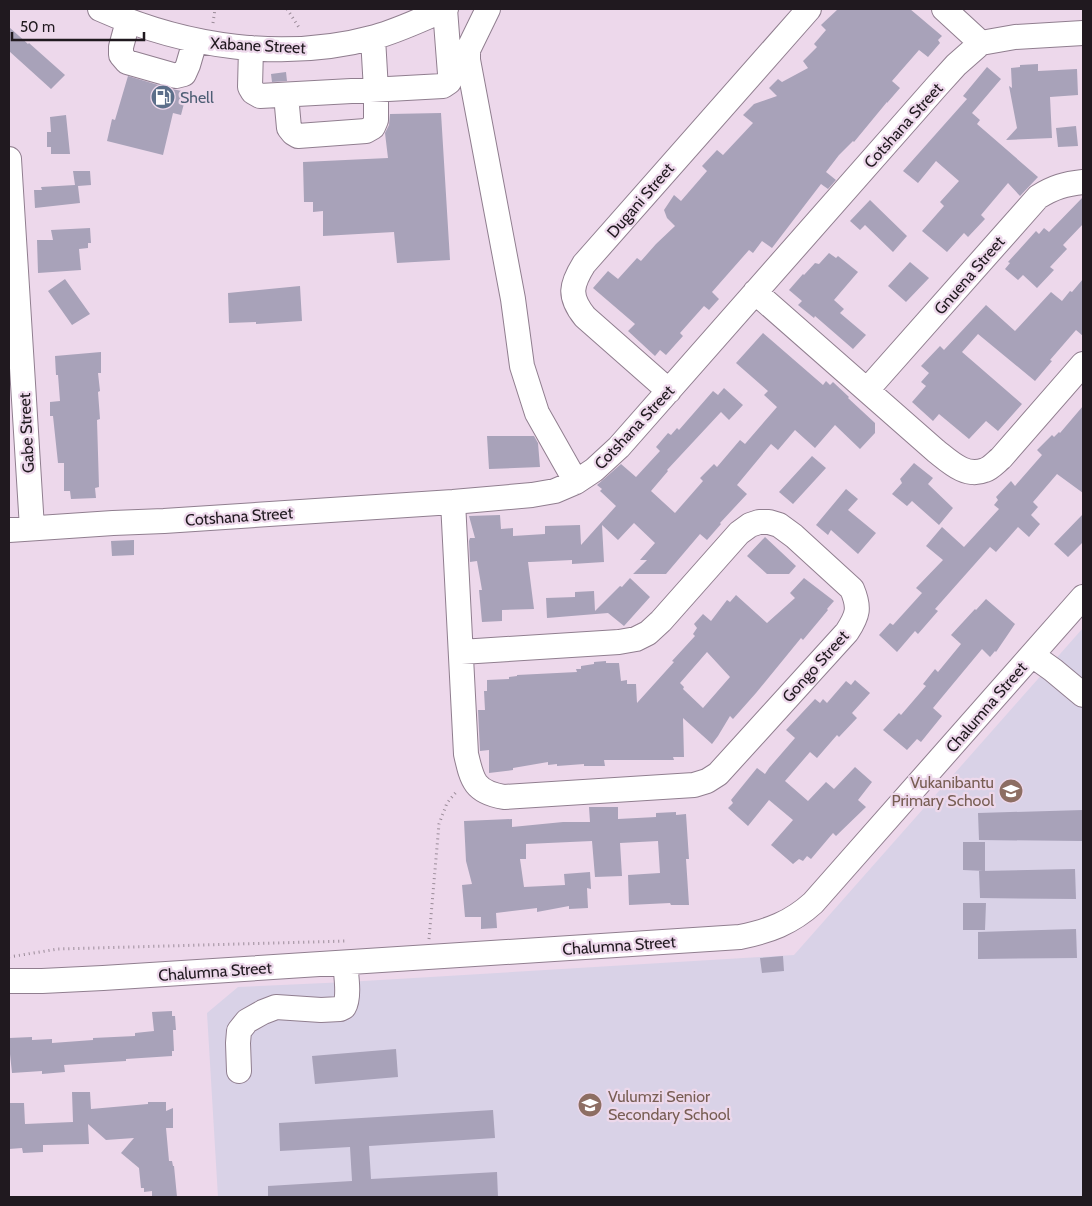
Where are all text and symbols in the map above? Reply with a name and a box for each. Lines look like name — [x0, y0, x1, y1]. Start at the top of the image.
scale bar — [12, 10, 145, 42]
text: 50 m — [20, 18, 55, 36]
street label: Xabane Street — [210, 34, 307, 58]
street label: Cotshana Street — [860, 78, 947, 172]
fuel station icon: Shell — [150, 84, 176, 110]
place label: Shell — [180, 88, 214, 107]
street label: Dugani Street — [603, 159, 678, 242]
street label: Gnuena Street — [930, 232, 1009, 318]
street label: Cotshana Street — [591, 381, 679, 473]
street label: Gabe Street — [15, 392, 38, 474]
street label: Cotshana Street — [184, 503, 294, 530]
street label: Gongo Street — [778, 626, 853, 706]
street label: Chalumna Street — [942, 658, 1031, 756]
place label: Vukanibantu Primary School — [891, 773, 994, 810]
school or university icon: Vukanibantu Primary School — [998, 778, 1024, 804]
street label: Chalumna Street — [562, 932, 677, 959]
street label: Chalumna Street — [158, 958, 273, 985]
place label: Vulumzi Senior Secondary School — [608, 1087, 731, 1124]
school or university icon: Vulumzi Senior Secondary School — [577, 1092, 603, 1118]

